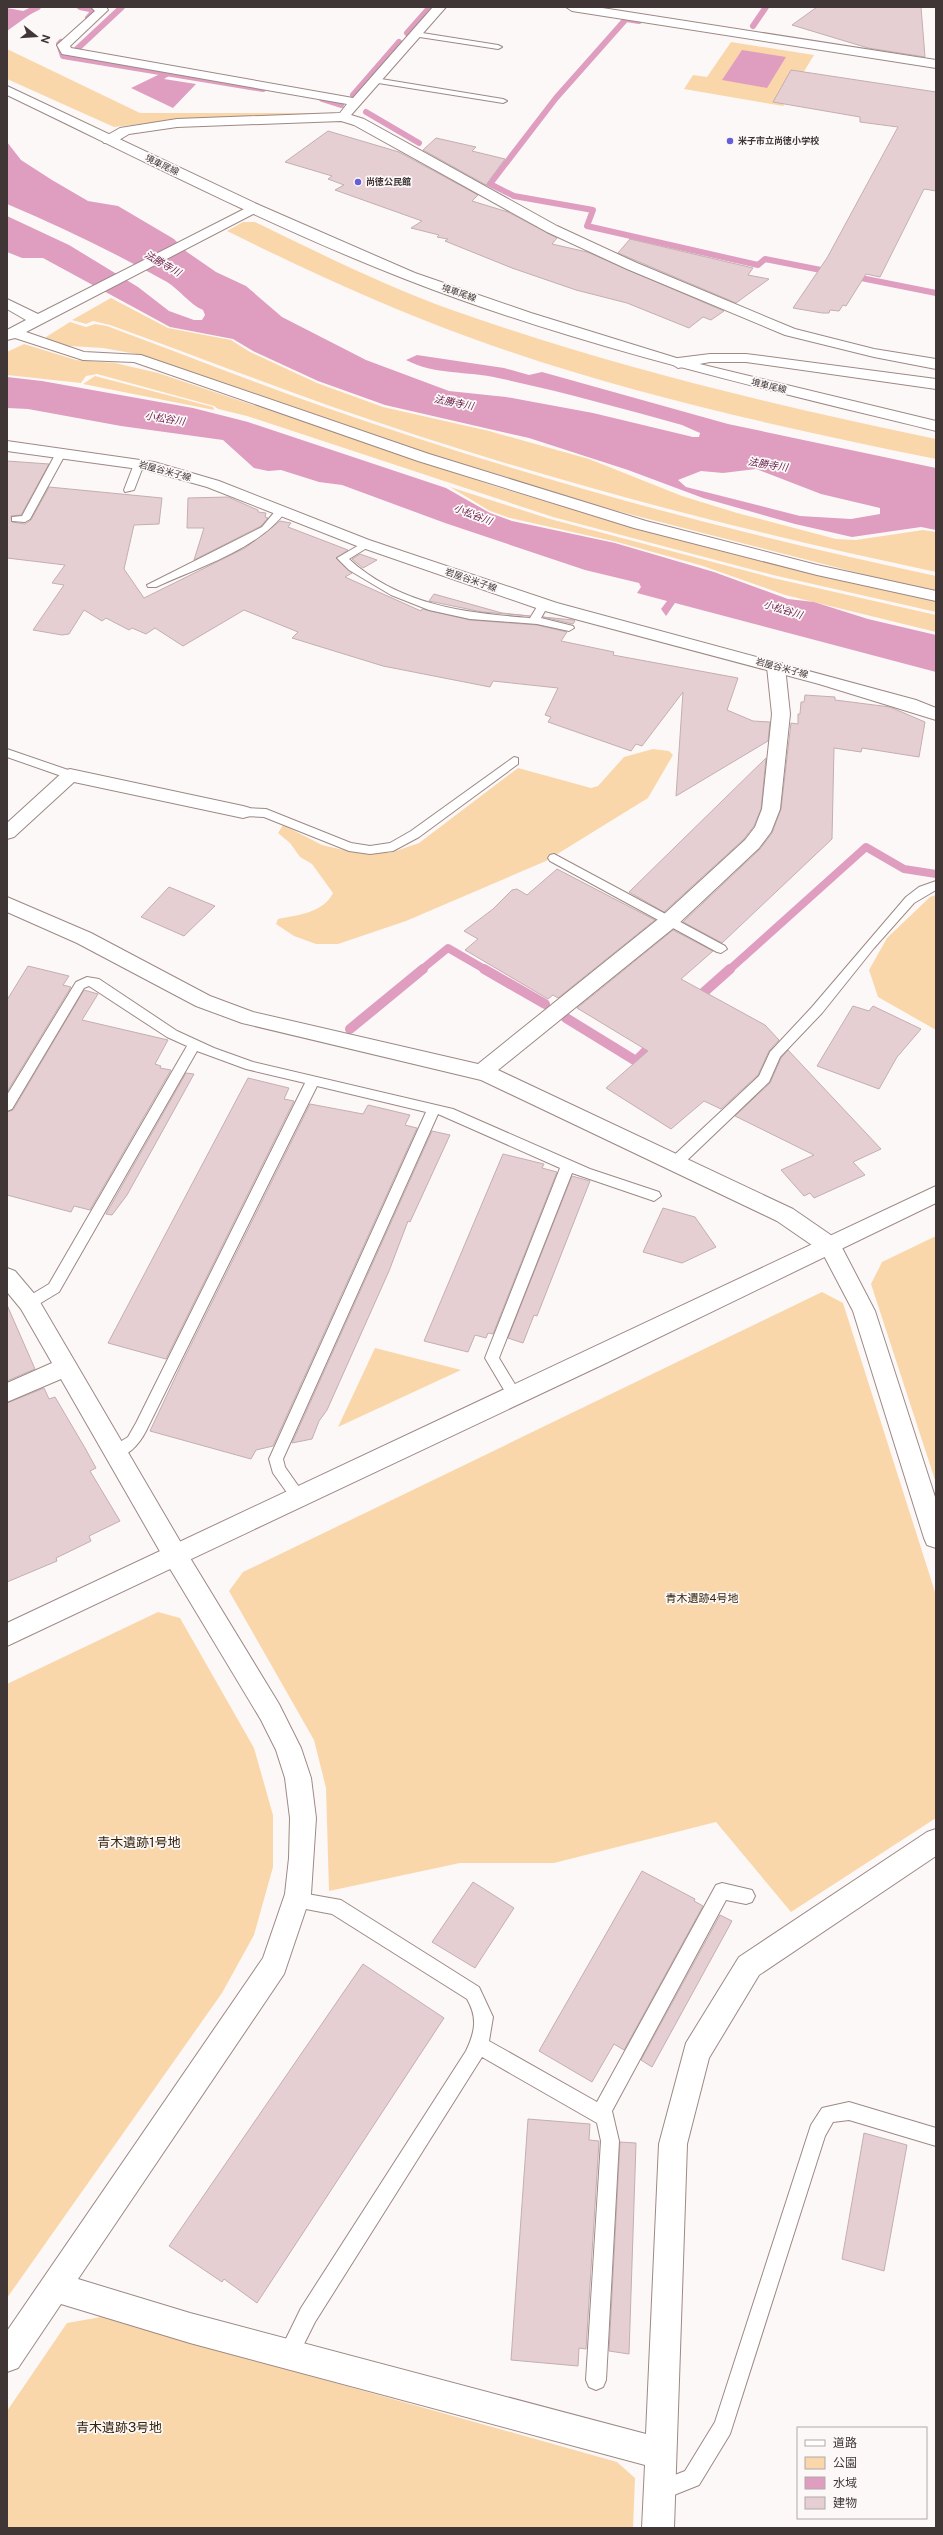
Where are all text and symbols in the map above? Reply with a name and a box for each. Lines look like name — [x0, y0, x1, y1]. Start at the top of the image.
north arrow — [16, 16, 56, 56]
text: N — [39, 33, 53, 45]
place label: 米子市立尚徳小学校 — [738, 135, 820, 146]
marker: 米子市立尚徳小学校 — [725, 136, 735, 146]
street label: 境車尾線 — [144, 152, 182, 178]
place label: 尚徳公民館 — [366, 176, 411, 187]
marker: 尚徳公民館 — [353, 177, 363, 187]
water label: 法勝寺川 — [143, 248, 184, 279]
street label: 境車尾線 — [440, 281, 479, 304]
street label: 境車尾線 — [750, 376, 789, 395]
water label: 法勝寺川 — [433, 392, 476, 412]
water label: 小松谷川 — [144, 409, 187, 427]
water label: 法勝寺川 — [747, 455, 790, 473]
street label: 岩屋谷米子線 — [138, 458, 194, 483]
water label: 小松谷川 — [452, 501, 495, 527]
street label: 岩屋谷米子線 — [444, 566, 499, 594]
water label: 小松谷川 — [762, 597, 805, 621]
street label: 岩屋谷米子線 — [755, 655, 811, 680]
park label: 青木遺跡4号地 — [666, 1592, 738, 1604]
park label: 青木遺跡1号地 — [97, 1835, 181, 1850]
park label: 青木遺跡3号地 — [76, 2420, 162, 2435]
legend — [797, 2427, 927, 2519]
text: 道路 — [833, 2436, 857, 2450]
text: 公園 — [833, 2456, 857, 2470]
text: 水域 — [833, 2476, 857, 2490]
text: 建物 — [833, 2496, 857, 2510]

